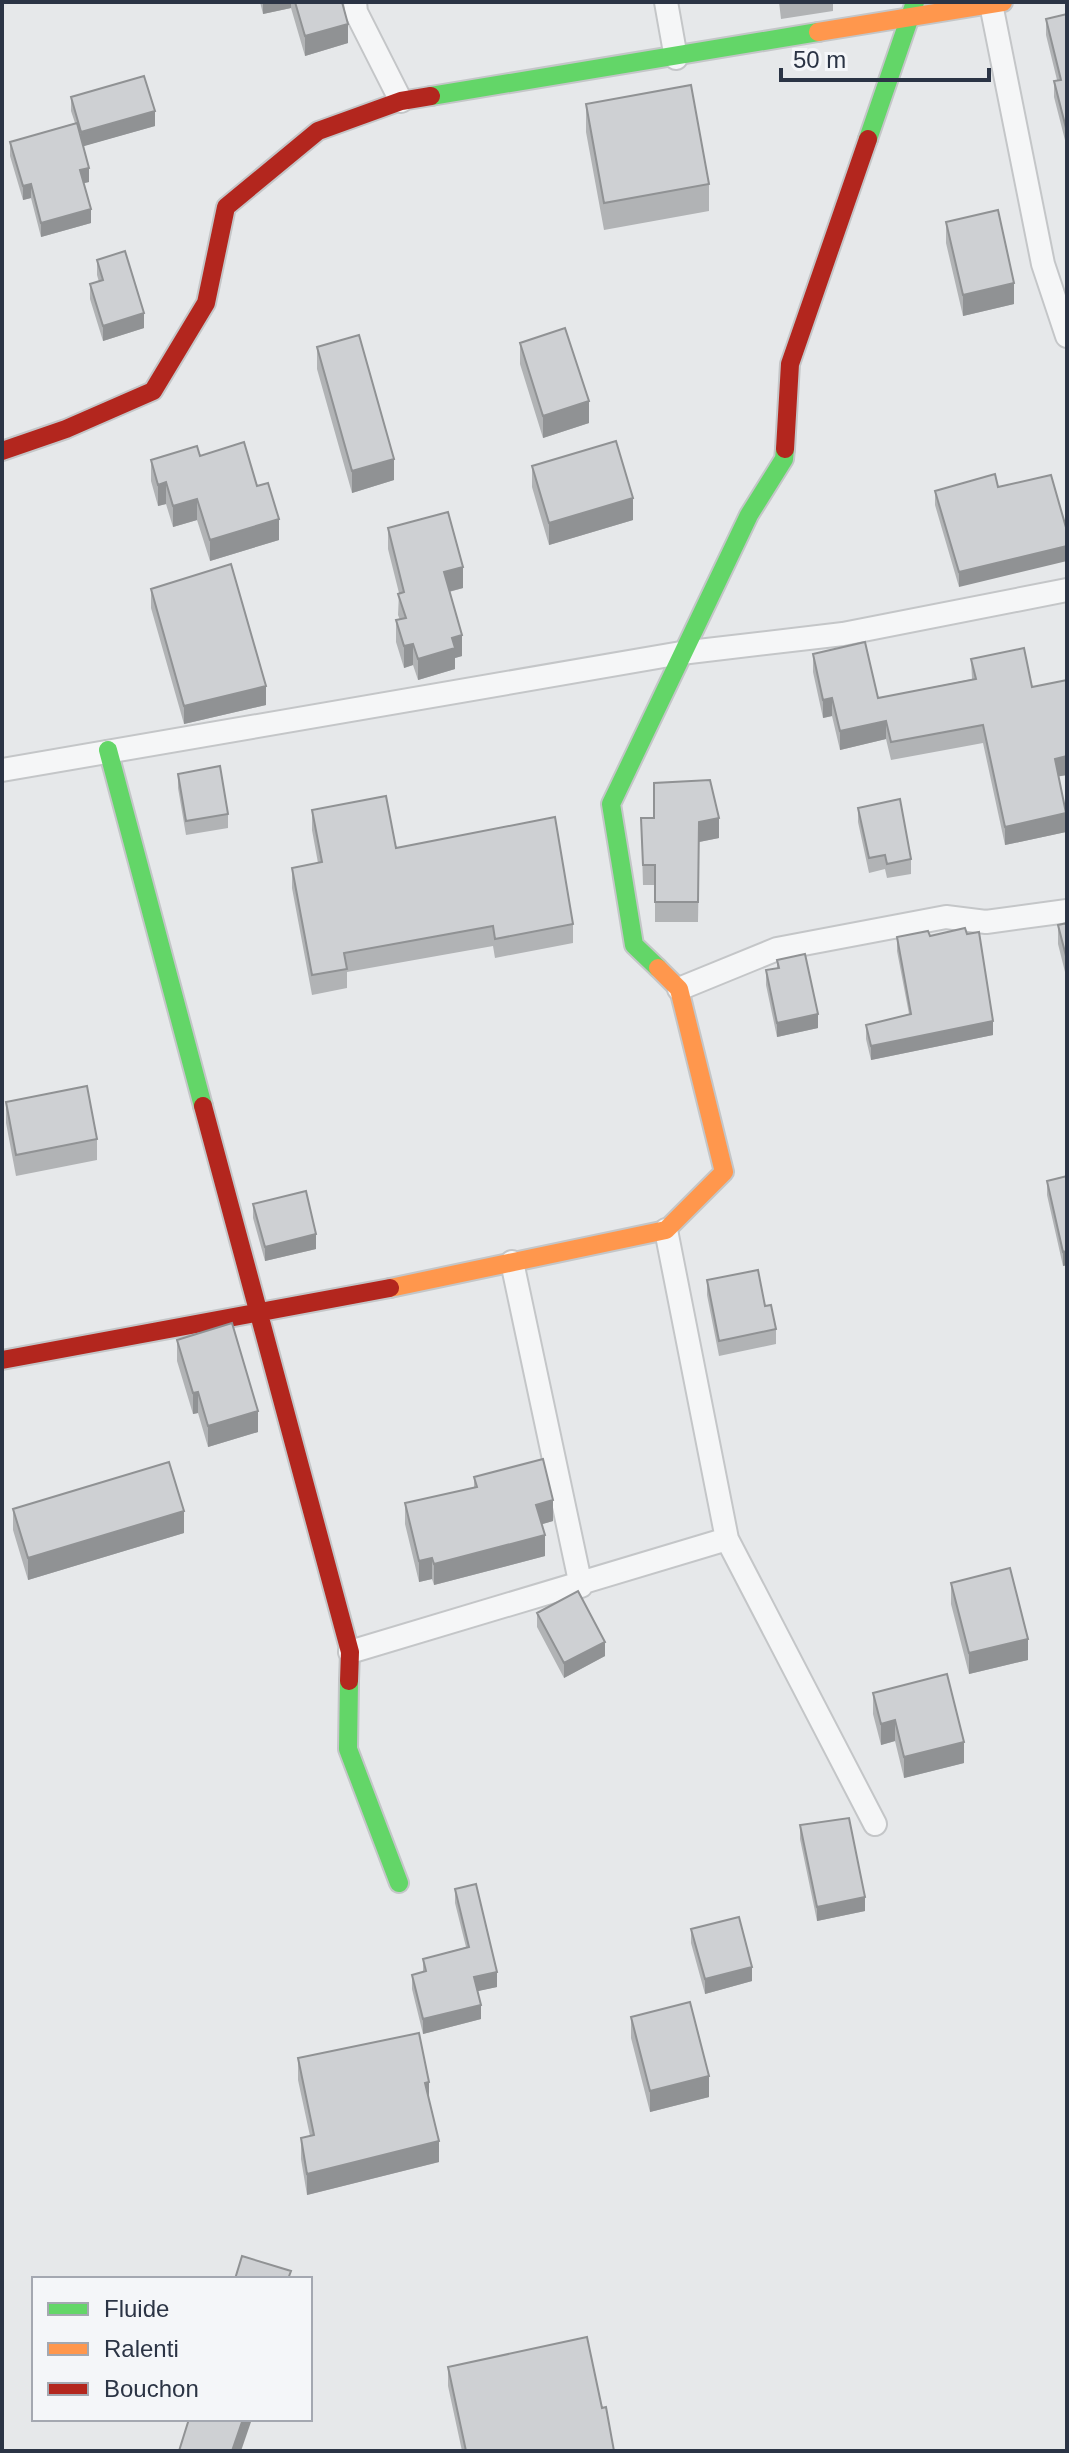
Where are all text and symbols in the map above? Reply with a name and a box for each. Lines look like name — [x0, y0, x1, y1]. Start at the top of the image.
scale bar — [781, 32, 989, 82]
text: 50 m — [793, 46, 846, 73]
legend — [32, 2277, 312, 2421]
text: Fluide — [104, 2295, 169, 2322]
text: Ralenti — [104, 2335, 179, 2362]
text: Bouchon — [104, 2375, 199, 2402]

